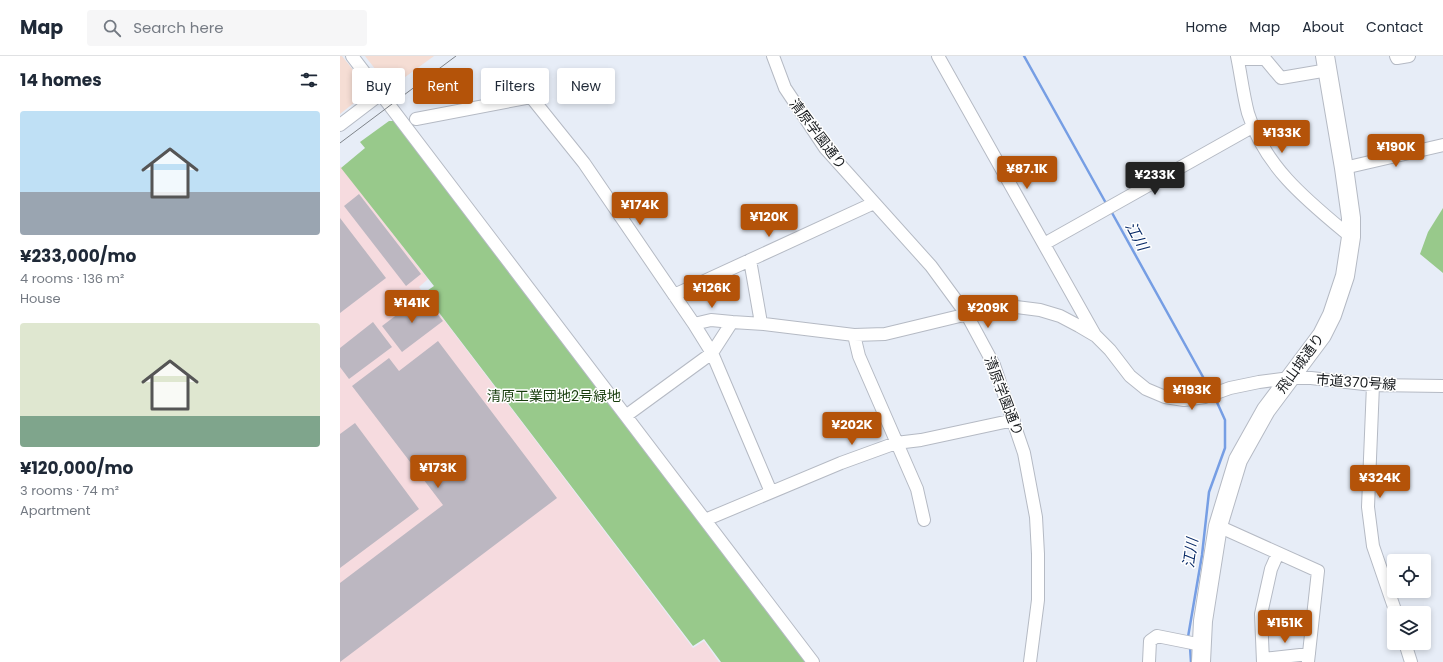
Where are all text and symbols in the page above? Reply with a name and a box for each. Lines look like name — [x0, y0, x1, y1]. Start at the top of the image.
search box — [87, 10, 367, 46]
text: Map — [20, 14, 63, 41]
icon: search — [101, 17, 123, 39]
text: Search here — [133, 17, 224, 38]
text: Home — [1185, 17, 1227, 37]
text: Map — [1249, 17, 1280, 37]
text: About — [1302, 17, 1344, 37]
text: Contact — [1366, 17, 1423, 37]
text: 14 homes — [20, 68, 102, 92]
chip: Buy — [352, 68, 405, 104]
chip: Rent — [413, 68, 473, 104]
chip: Filters — [481, 68, 549, 104]
chip: New — [557, 68, 615, 104]
icon: filters — [298, 69, 320, 91]
street label: 清原学園通り — [785, 94, 851, 174]
pin: ¥133K — [1254, 120, 1310, 154]
text: ¥133K — [1263, 123, 1301, 142]
pin: ¥190K — [1368, 134, 1424, 168]
icon: home — [134, 137, 206, 209]
text: ¥190K — [1376, 137, 1416, 156]
pin: ¥87.1K — [994, 156, 1060, 190]
text: ¥87.1K — [1006, 159, 1048, 178]
pin: ¥233K — [1127, 162, 1183, 196]
text: ¥233K — [1135, 165, 1175, 184]
pin: ¥174K — [612, 192, 668, 226]
text: ¥174K — [621, 195, 659, 214]
pin: ¥120K — [741, 204, 797, 238]
text: ¥120K — [750, 207, 788, 226]
water label: 江川 — [1121, 218, 1154, 256]
text: ¥233,000/mo — [20, 244, 136, 268]
text: 4 rooms · 136 m² — [20, 269, 124, 288]
pin: ¥126K — [684, 275, 740, 309]
text: ¥126K — [693, 278, 731, 297]
text: House — [20, 289, 60, 308]
pin: ¥141K — [384, 290, 440, 324]
text: ¥141K — [394, 293, 430, 312]
pin: ¥209K — [960, 295, 1016, 329]
text: ¥209K — [967, 298, 1009, 317]
street label: 飛山城通り — [1271, 329, 1329, 397]
icon: home — [134, 349, 206, 421]
street label: 清原学園通り — [980, 353, 1028, 439]
street label: 市道370号線 — [1315, 369, 1397, 395]
pin: ¥193K — [1164, 377, 1220, 411]
text: ¥193K — [1173, 380, 1211, 399]
park label: 清原工業団地2号緑地 — [487, 386, 621, 406]
pin: ¥202K — [824, 412, 880, 446]
text: ¥202K — [831, 415, 873, 434]
pin: ¥173K — [410, 455, 466, 489]
text: ¥120,000/mo — [20, 456, 133, 480]
text: ¥173K — [419, 458, 457, 477]
pin: ¥324K — [1352, 465, 1408, 499]
text: ¥324K — [1359, 468, 1401, 487]
text: 3 rooms · 74 m² — [20, 481, 119, 500]
text: Apartment — [20, 501, 90, 520]
water label: 江川 — [1178, 535, 1203, 569]
map controls — [1387, 554, 1431, 650]
button: locate — [1387, 554, 1431, 598]
button: layers — [1387, 606, 1431, 650]
pin: ¥151K — [1257, 610, 1313, 644]
text: ¥151K — [1267, 613, 1303, 632]

